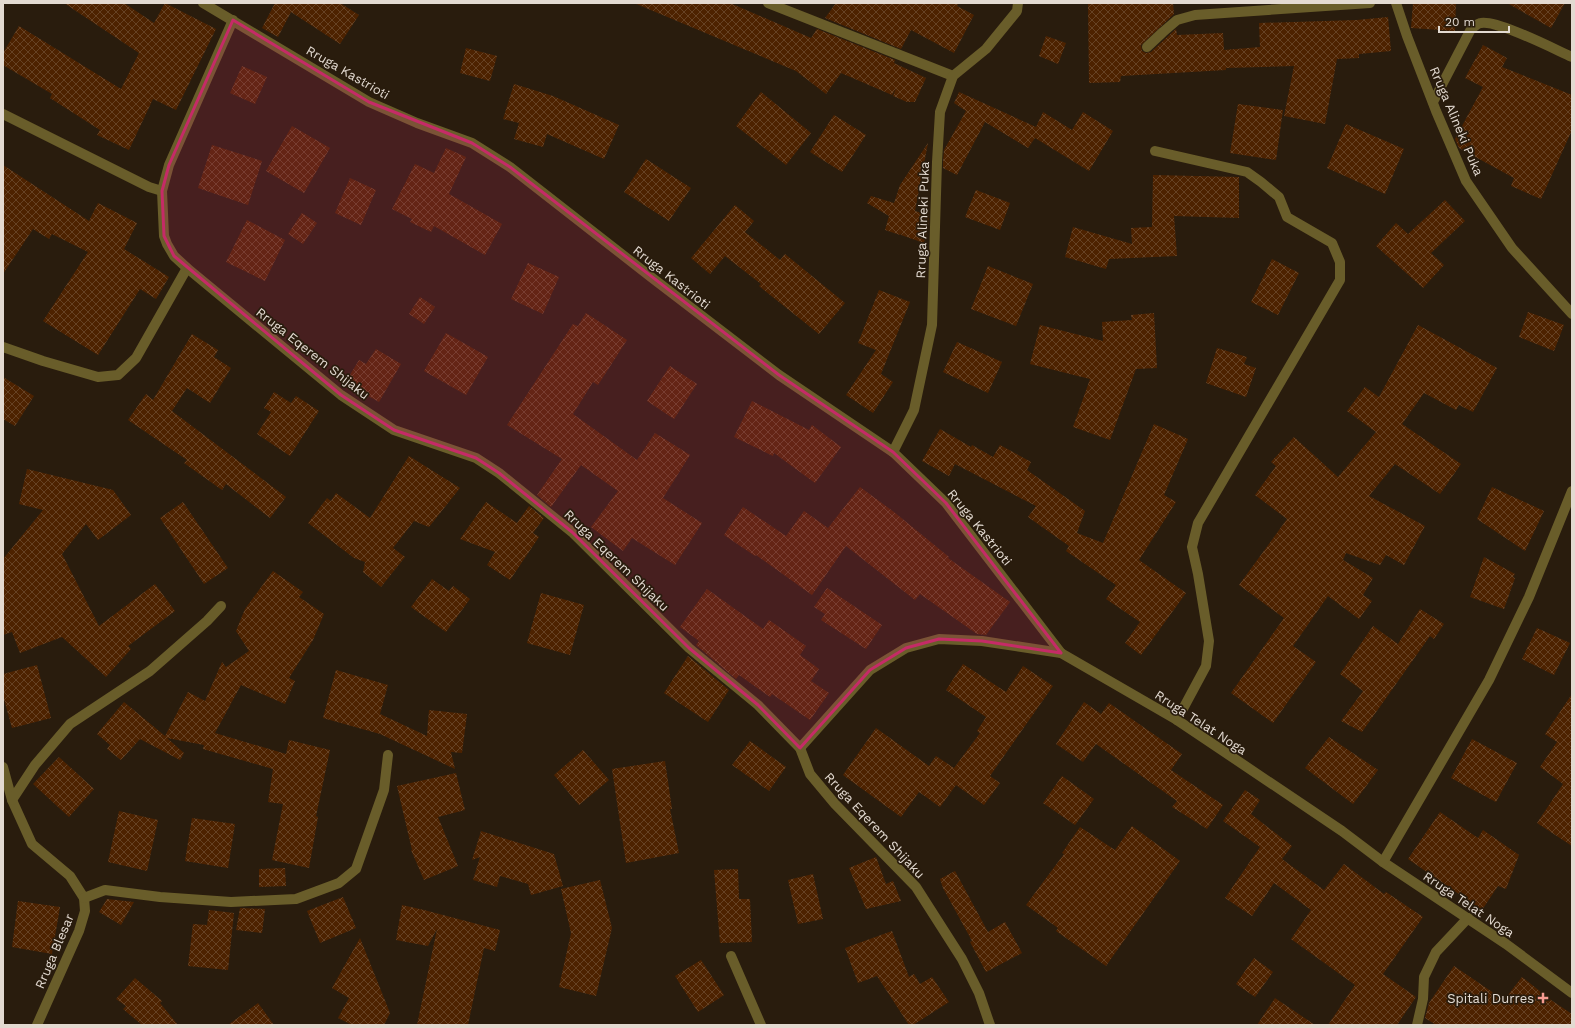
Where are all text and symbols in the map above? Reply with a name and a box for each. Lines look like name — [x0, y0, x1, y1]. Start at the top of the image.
scale bar — [1439, 8, 1509, 34]
text: 20 m — [1445, 15, 1475, 29]
street label: Rruga Kastrioti — [303, 43, 392, 102]
street label: Rruga Alineki Puka — [1427, 64, 1487, 179]
street label: Rruga Alineki Puka — [913, 161, 932, 279]
street label: Rruga Kastrioti — [630, 243, 713, 312]
street label: Rruga Eqerem Shijaku — [253, 305, 372, 402]
street label: Rruga Kastrioti — [944, 486, 1015, 568]
street label: Rruga Eqerem Shijaku — [561, 507, 672, 614]
street label: Rruga Telat Noga — [1152, 687, 1250, 758]
street label: Rruga Eqerem Shijaku — [822, 769, 928, 881]
street label: Rruga Telat Noga — [1420, 868, 1518, 941]
street label: Rruga Blesar — [32, 912, 77, 991]
place label: Spitali Durres — [1447, 991, 1534, 1006]
marker: Spitali Durres — [1537, 992, 1549, 1004]

